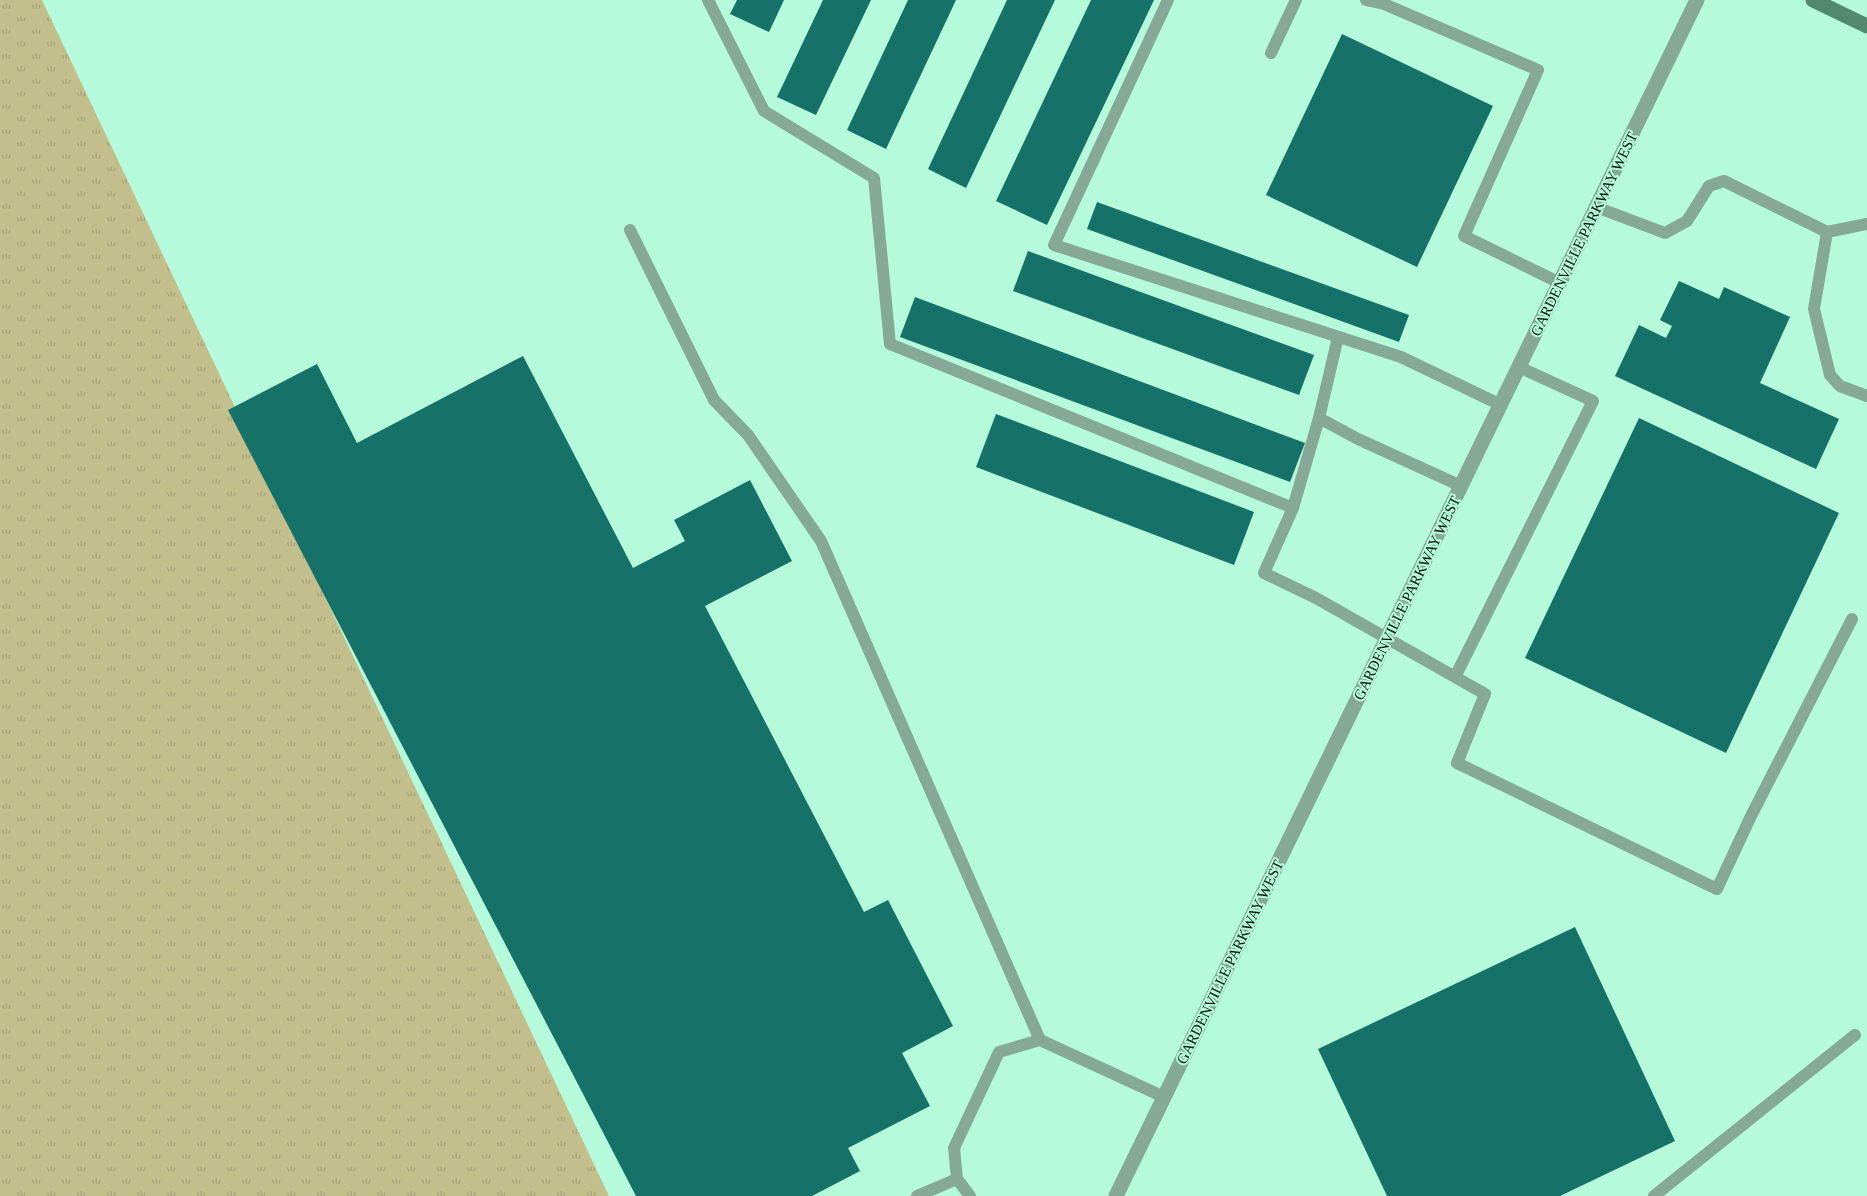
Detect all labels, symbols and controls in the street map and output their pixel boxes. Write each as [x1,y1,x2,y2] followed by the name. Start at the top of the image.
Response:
[1528,129,1640,339] street label: GARDENVILLE PARKWAY WEST
[1351,493,1463,703] street label: GARDENVILLE PARKWAY WEST
[1174,857,1286,1067] street label: GARDENVILLE PARKWAY WEST

